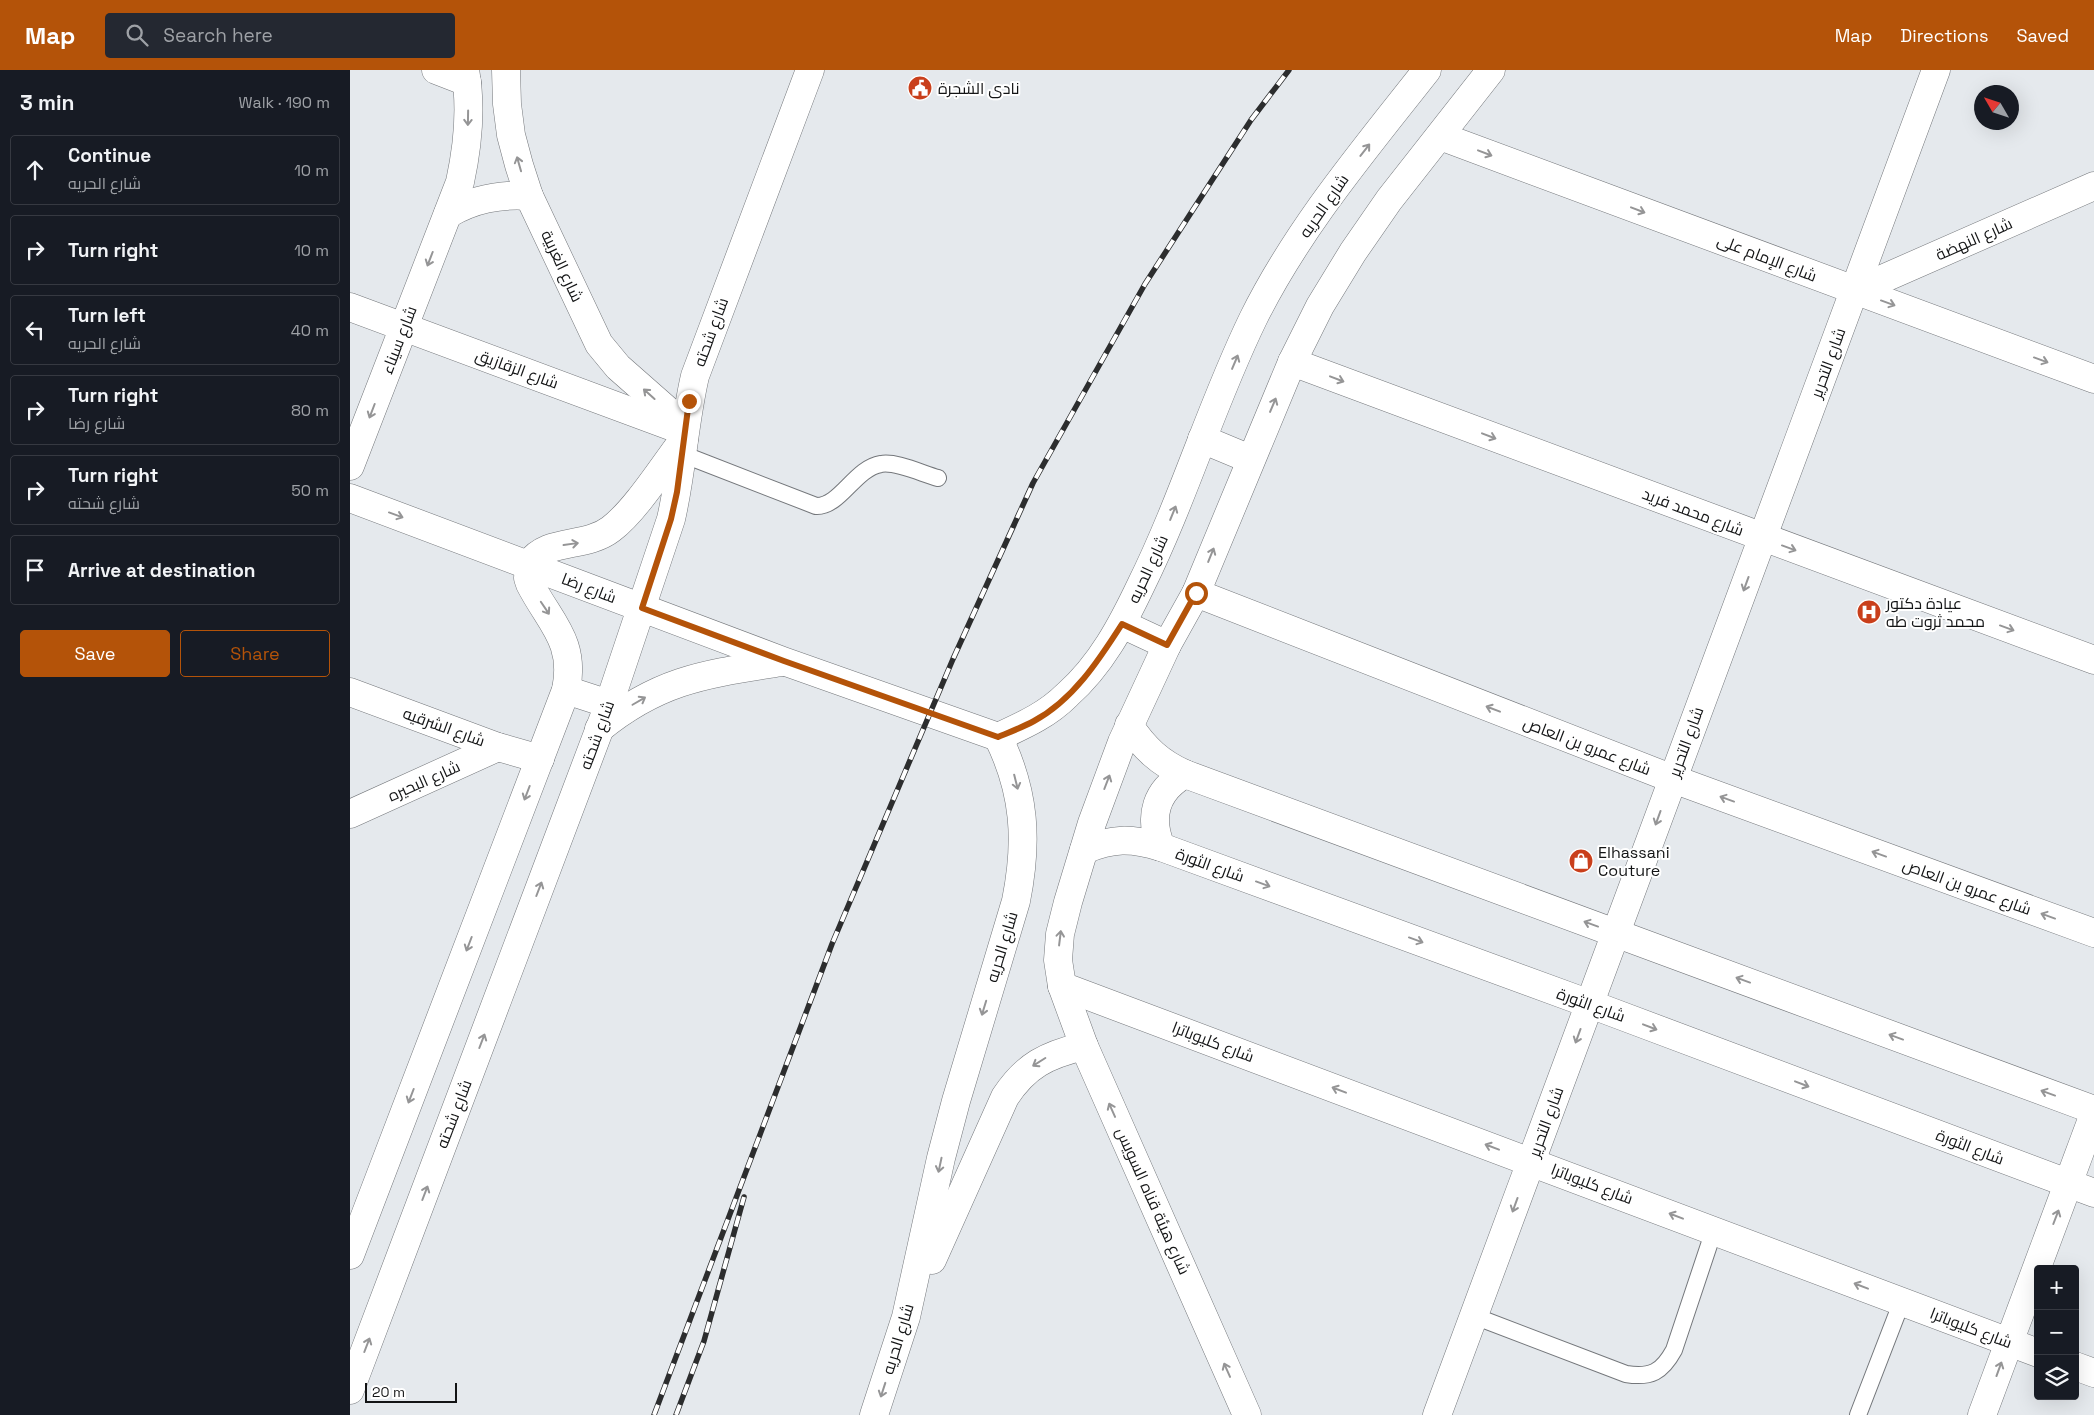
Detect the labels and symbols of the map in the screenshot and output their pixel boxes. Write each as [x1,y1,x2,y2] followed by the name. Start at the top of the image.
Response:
[907,75,933,101] public building icon: نادى الشجرة
[938,78,1019,99] place label: نادى الشجرة
[1974,85,2019,130] north arrow
[464,110,473,126] one-way arrow
[1360,143,1370,157] one-way arrow
[1477,149,1493,158] one-way arrow
[513,157,523,173] one-way arrow
[1294,170,1354,243] street label: شارع الحريه
[1629,206,1645,215] one-way arrow
[1932,213,2016,266] street label: شارع النهضة
[535,227,588,306] street label: شارع الغربية
[1714,229,1820,288] street label: شارع الإمام على
[425,251,435,266] one-way arrow
[689,295,734,370] street label: شارع شحته
[1880,299,1895,308] one-way arrow
[376,303,422,377] street label: شارع سيناء
[1805,325,1851,402] street label: شارع التحرير
[472,344,562,395] street label: شارع الزقازيق
[1230,355,1240,370] one-way arrow
[2033,356,2048,365] one-way arrow
[1329,375,1344,384] one-way arrow
[642,388,655,400] one-way arrow
[678,390,701,413] route end
[1269,398,1279,413] one-way arrow
[366,403,375,418] one-way arrow
[1481,432,1497,441] one-way arrow
[1639,483,1747,542] street label: شارع محمد فريد
[1169,506,1179,521] one-way arrow
[387,511,403,520] one-way arrow
[1123,531,1174,607] street label: شارع الحريه
[562,539,578,549] one-way arrow
[1781,544,1796,553] one-way arrow
[1207,548,1216,563] one-way arrow
[558,568,619,609] street label: شارع رضا
[1740,576,1750,591] one-way arrow
[1185,582,1208,605] route start
[1885,593,1985,632] place label: عيادة دكتور محمد ثروت طه
[1856,599,1882,625] hospital icon: عيادة دكتور محمد ثروت طه
[540,601,550,615] one-way arrow
[1999,624,2015,633] one-way arrow
[631,695,645,705] one-way arrow
[575,698,620,773] street label: شارع شحته
[400,702,488,752] street label: شارع الشرقيه
[1486,704,1501,713] one-way arrow
[1663,704,1709,781] street label: شارع التحرير
[1520,712,1654,781] street label: شارع عمرو بن العاص
[385,756,464,807] street label: شارع البحيره
[1012,774,1021,790] one-way arrow
[1103,775,1112,790] one-way arrow
[522,784,531,800] one-way arrow
[1719,794,1735,803] one-way arrow
[1653,810,1662,825] one-way arrow
[1598,842,1670,881] place label: Elhassani Couture
[1173,843,1247,888] street label: شارع الثورة
[1568,848,1594,874] shop icon: Elhassani Couture
[1872,849,1887,858] one-way arrow
[1900,854,2034,921] street label: شارع عمرو بن العاص
[1255,880,1270,889] one-way arrow
[535,881,544,897] one-way arrow
[981,909,1024,985] street label: شارع الحريه
[2041,911,2056,920] one-way arrow
[1584,919,1599,928] one-way arrow
[1055,930,1065,946] one-way arrow
[464,936,473,952] one-way arrow
[1407,936,1423,945] one-way arrow
[1736,975,1752,984] one-way arrow
[1554,983,1628,1028] street label: شارع الثورة
[978,1000,988,1016] one-way arrow
[1169,1017,1257,1068] street label: شارع كليوباترا
[1642,1023,1657,1032] one-way arrow
[1573,1028,1582,1043] one-way arrow
[1889,1031,1904,1041] one-way arrow
[478,1033,487,1049] one-way arrow
[1032,1058,1046,1068] one-way arrow
[431,1077,478,1152] street label: شارع شحته
[1794,1080,1809,1089] one-way arrow
[1523,1084,1569,1161] street label: شارع التحرير
[1332,1085,1348,1094] one-way arrow
[406,1088,415,1103] one-way arrow
[2041,1088,2056,1097] one-way arrow
[1107,1103,1117,1118] one-way arrow
[1110,1124,1195,1278] street label: شارع هيئة قناه السويس
[1933,1124,2007,1171] street label: شارع الثورة
[1484,1142,1500,1151] one-way arrow
[935,1156,944,1172] one-way arrow
[1548,1159,1636,1210] street label: شارع كليوباترا
[420,1186,430,1201] one-way arrow
[1510,1197,1519,1212] one-way arrow
[2052,1210,2061,1225] one-way arrow
[1669,1211,1685,1220] one-way arrow
[1854,1281,1869,1290] one-way arrow
[877,1301,920,1377] street label: شارع الحريه
[1927,1303,2015,1354] street label: شارع كليوباترا
[363,1338,372,1353] one-way arrow
[1995,1362,2004,1377] one-way arrow
[1221,1363,1231,1378] one-way arrow
[365,1380,458,1403] scale bar
[877,1382,887,1398] one-way arrow

